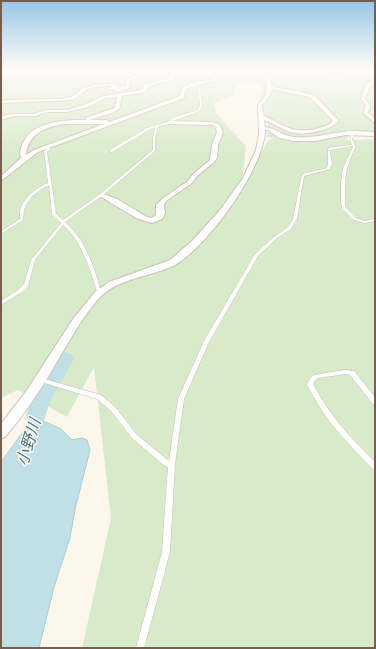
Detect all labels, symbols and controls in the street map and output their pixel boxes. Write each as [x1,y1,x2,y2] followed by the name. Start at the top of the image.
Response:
[11,414,47,468] water label: 小野川

